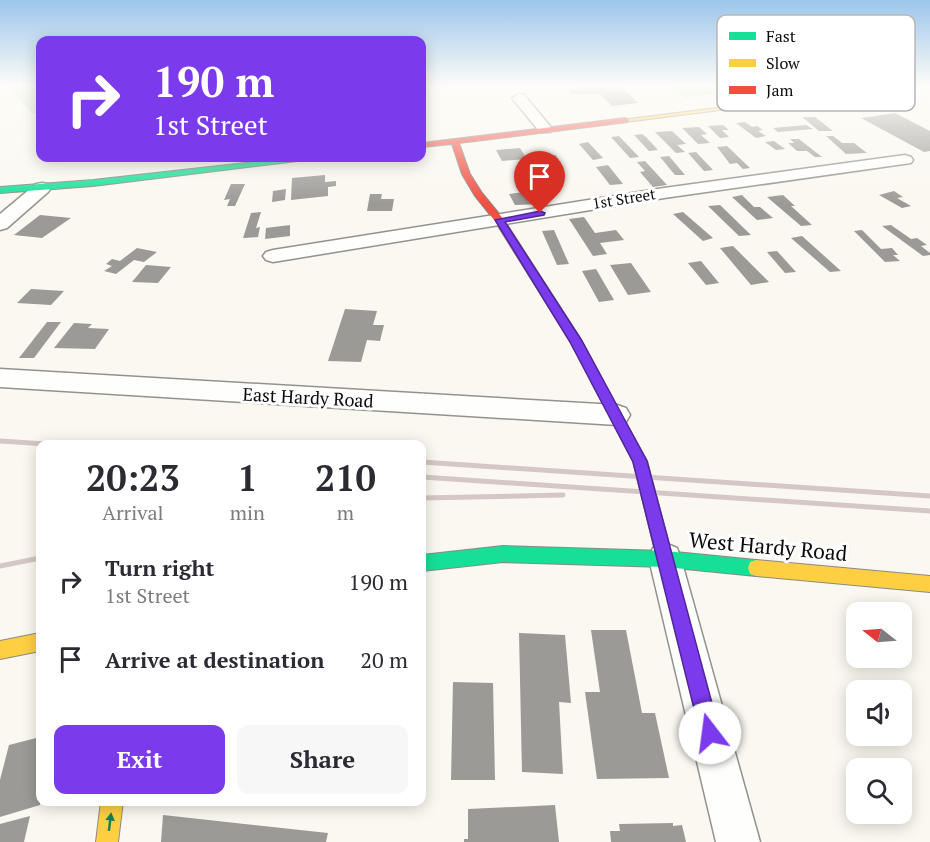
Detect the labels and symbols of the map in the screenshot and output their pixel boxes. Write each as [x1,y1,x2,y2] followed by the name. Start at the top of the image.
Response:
[717,15,915,111] legend
[766,25,796,47] text: Fast
[766,52,800,74] text: Slow
[766,79,794,101] text: Jam
[514,151,565,213] pin
[591,183,657,213] street label: 1st Street
[242,382,374,412] street label: East Hardy Road
[688,525,849,567] street label: West Hardy Road
[846,602,912,668] north arrow
[678,701,742,765] position arrow
[105,812,114,831] one-way arrow

